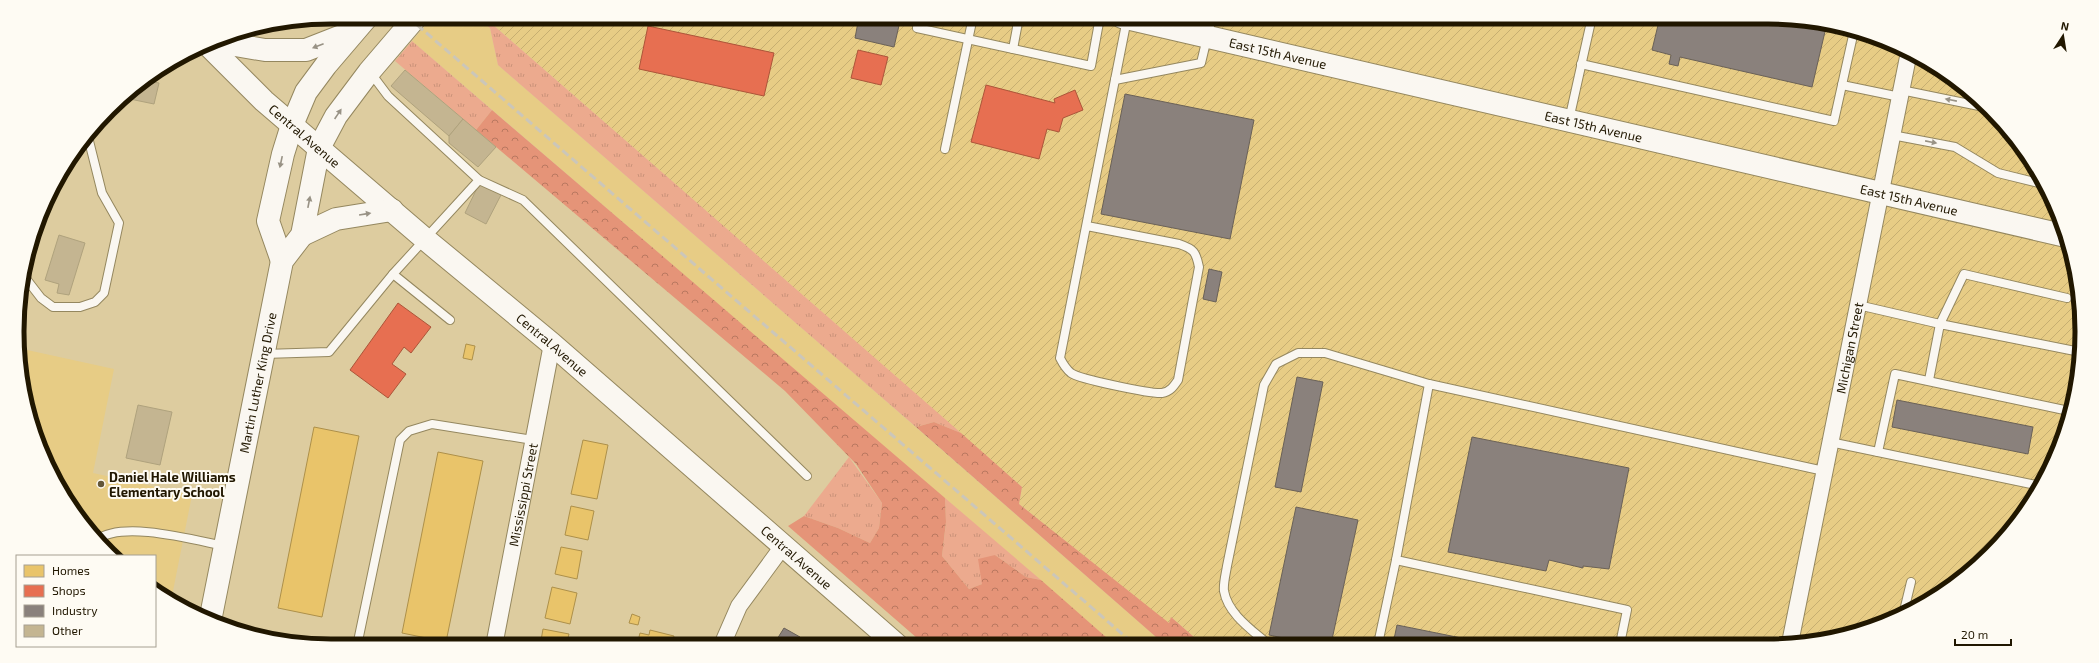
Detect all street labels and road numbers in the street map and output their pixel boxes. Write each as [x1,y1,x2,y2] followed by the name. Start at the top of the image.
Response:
[1227,34,1328,72] street label: East 15th Avenue
[266,101,344,171] street label: Central Avenue
[1543,107,1644,145] street label: East 15th Avenue
[1859,181,1960,219] street label: East 15th Avenue
[1832,301,1866,395] street label: Michigan Street
[513,310,591,380] street label: Central Avenue
[236,311,280,455] street label: Martin Luther King Drive
[505,442,541,548] street label: Mississippi Street
[758,522,835,593] street label: Central Avenue

